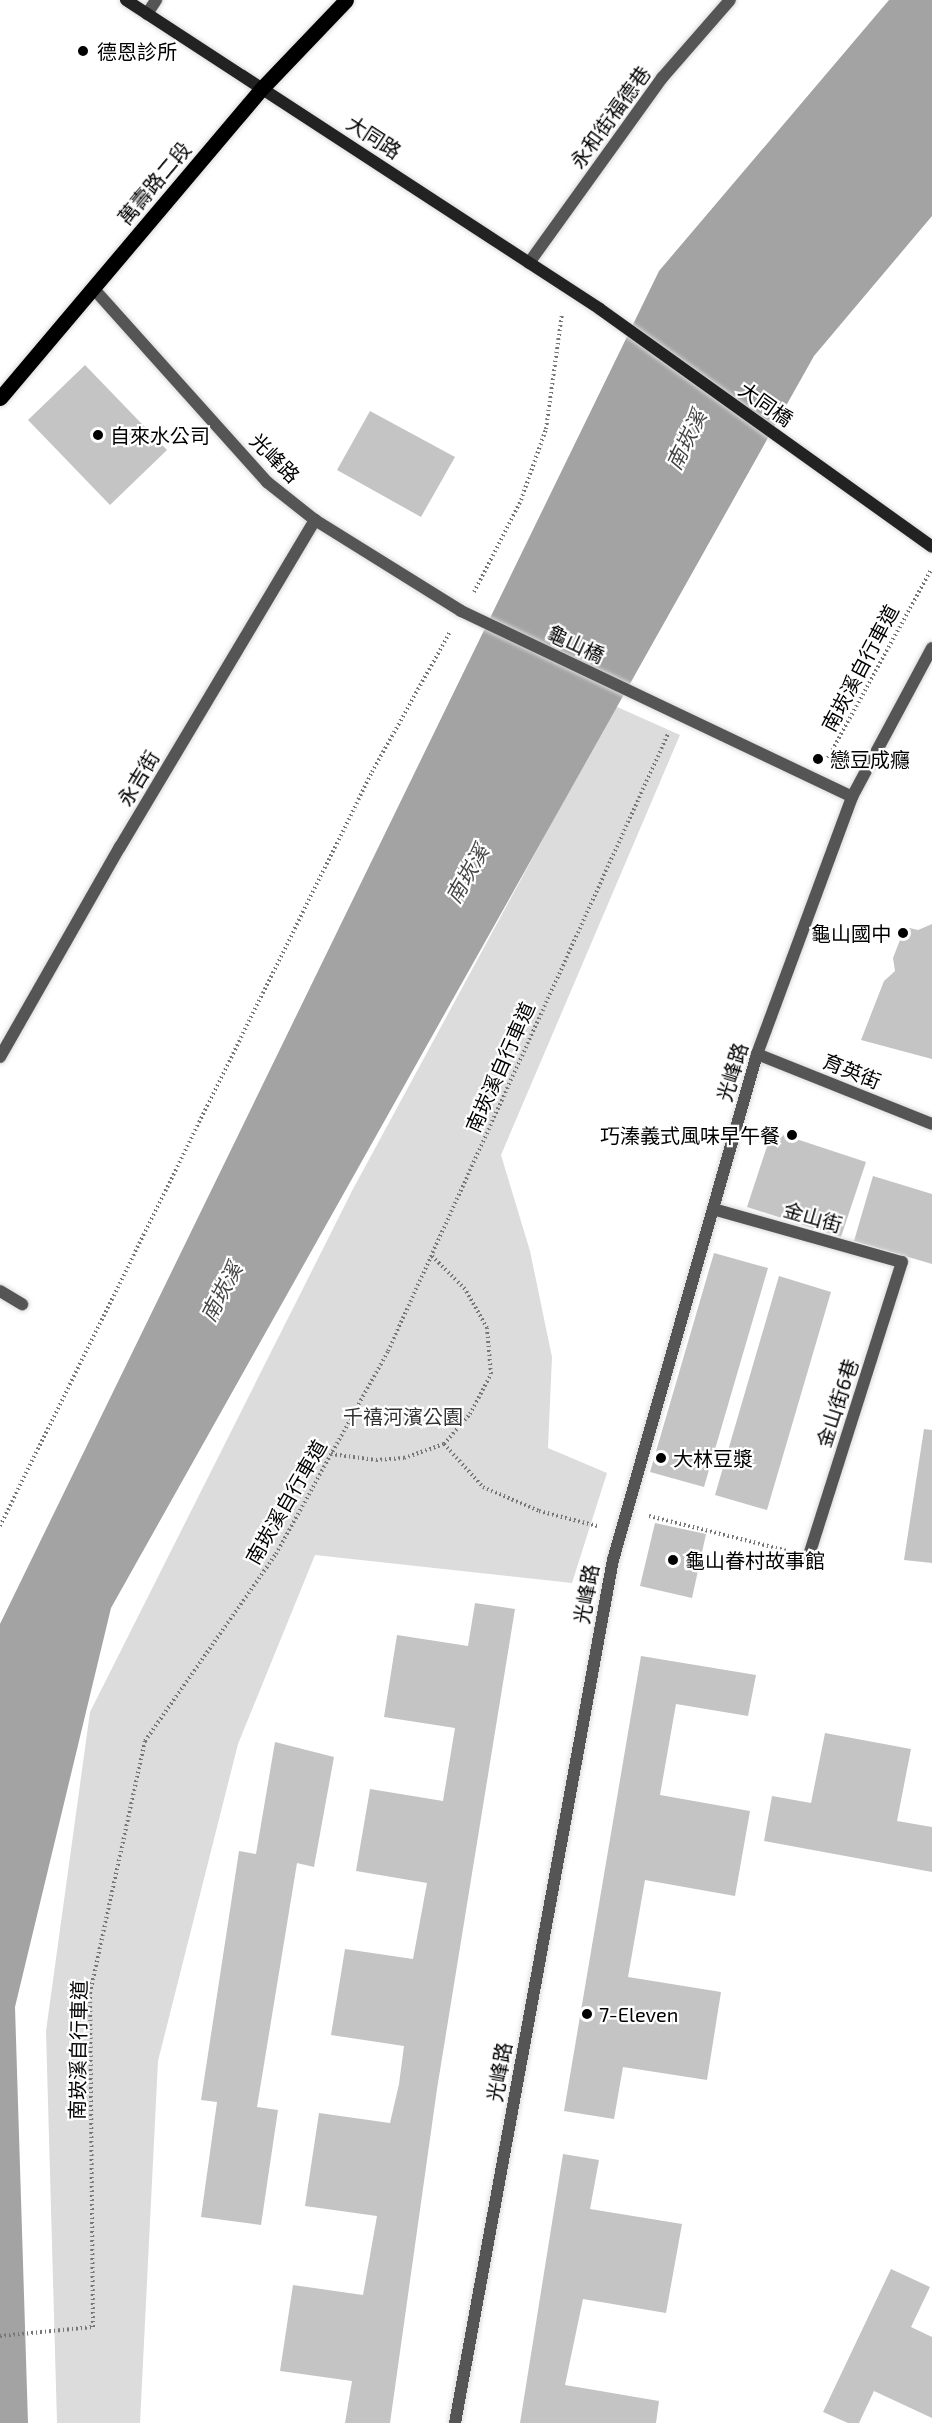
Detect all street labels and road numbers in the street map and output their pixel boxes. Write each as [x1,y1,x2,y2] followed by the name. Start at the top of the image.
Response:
[565,61,655,173] street label: 永和街福德巷
[342,111,406,163] street label: 大同路
[113,137,195,229] street label: 萬壽路二段
[735,377,797,431] street label: 大同橋
[245,428,305,488] street label: 光峰路
[817,601,903,735] street label: 南崁溪自行車道
[544,620,608,668] street label: 龜山橋
[112,746,164,810] street label: 永吉街
[461,998,539,1136] street label: 南崁溪自行車道
[712,1040,752,1104] street label: 光峰路
[820,1049,884,1093] street label: 育英街
[781,1197,845,1237] street label: 金山街
[811,1356,863,1450] street label: 金山街6巷
[241,1435,331,1569] street label: 南崁溪自行車道
[569,1562,603,1626] street label: 光峰路
[65,1980,91,2120] street label: 南崁溪自行車道
[482,2040,516,2104] street label: 光峰路

